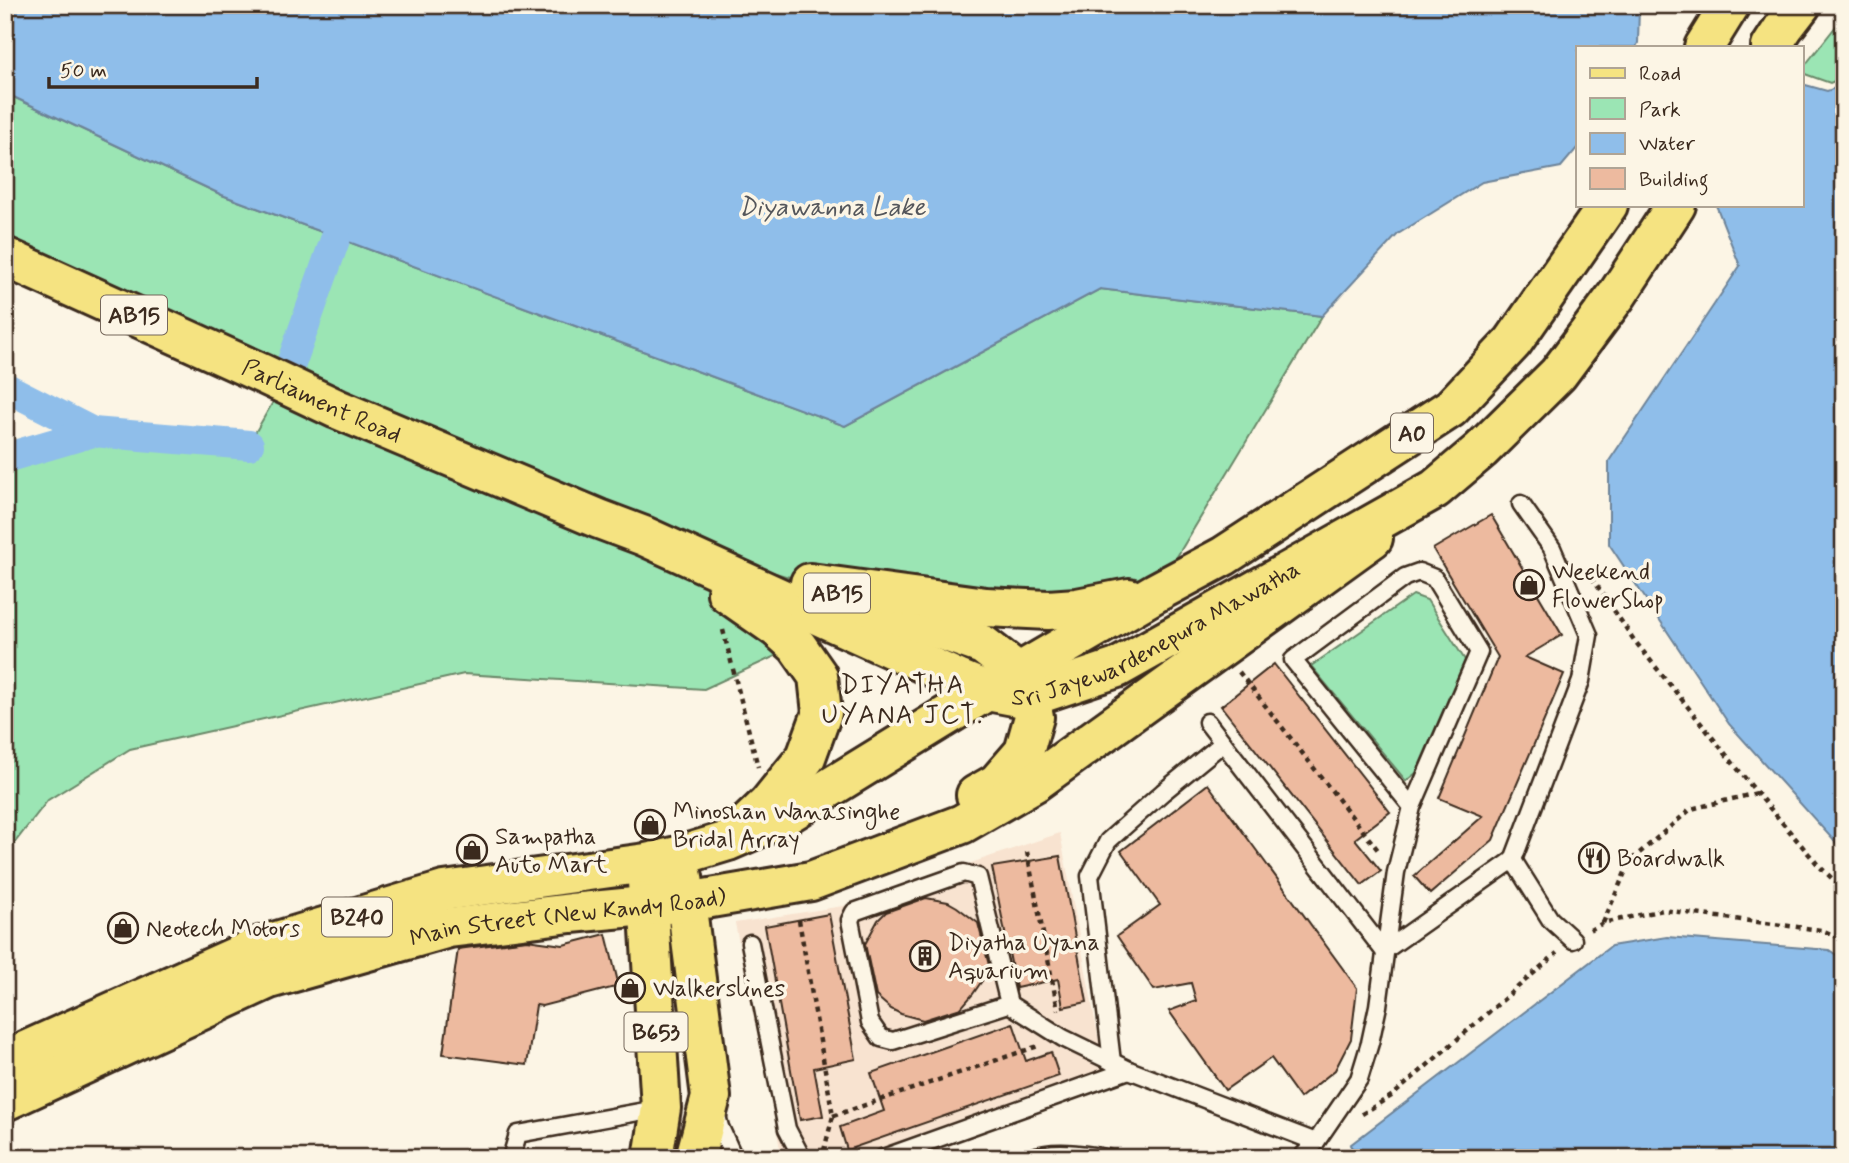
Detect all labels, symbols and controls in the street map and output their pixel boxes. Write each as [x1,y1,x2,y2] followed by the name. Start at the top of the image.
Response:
[49,46,257,90] scale bar
[1576,46,1804,206] legend
[60,57,107,85] text: 50 m
[1639,60,1681,88] text: Road
[1639,96,1681,124] text: Park
[1639,130,1695,158] text: Water
[1639,166,1709,196] text: Building
[738,191,926,225] water label: Diyawanna Lake
[101,296,167,334] road number: AB15
[237,353,406,451] street label: Parliament Road
[1391,414,1433,452] road number: A0
[1009,554,1306,715] street label: Sri Jayewardenepura Mawatha
[1552,557,1664,616] place label: Weekend FlowerShop
[1512,568,1546,602] shop icon: Weekend FlowerShop
[804,573,870,612] road number: AB15
[821,669,985,733] district label: DIYATHA UYANA JCT.
[673,797,900,856] place label: Minoshan Wanasinghe Bridal Array
[633,808,667,842] shop icon: Minoshan Wanasinghe Bridal Array
[495,822,608,881] place label: Sampatha Auto Mart
[455,833,489,867] shop icon: Sampatha Auto Mart
[1577,841,1611,875] restaurant icon: Boardwalk
[1617,844,1725,875] place label: Boardwalk
[406,882,729,955] street label: Main Street (New Kandy Road)
[322,898,392,936] road number: B240
[106,911,140,945] shop icon: Neotech Motors
[146,914,300,945] place label: Neotech Motors
[948,928,1100,987] place label: Diyatha Uyana Aquarium
[908,939,942,973] building icon: Diyatha Uyana Aquarium
[613,971,647,1005] shop icon: Walkerslines
[653,974,785,1005] place label: Walkerslines
[624,1012,688,1051] road number: B653

